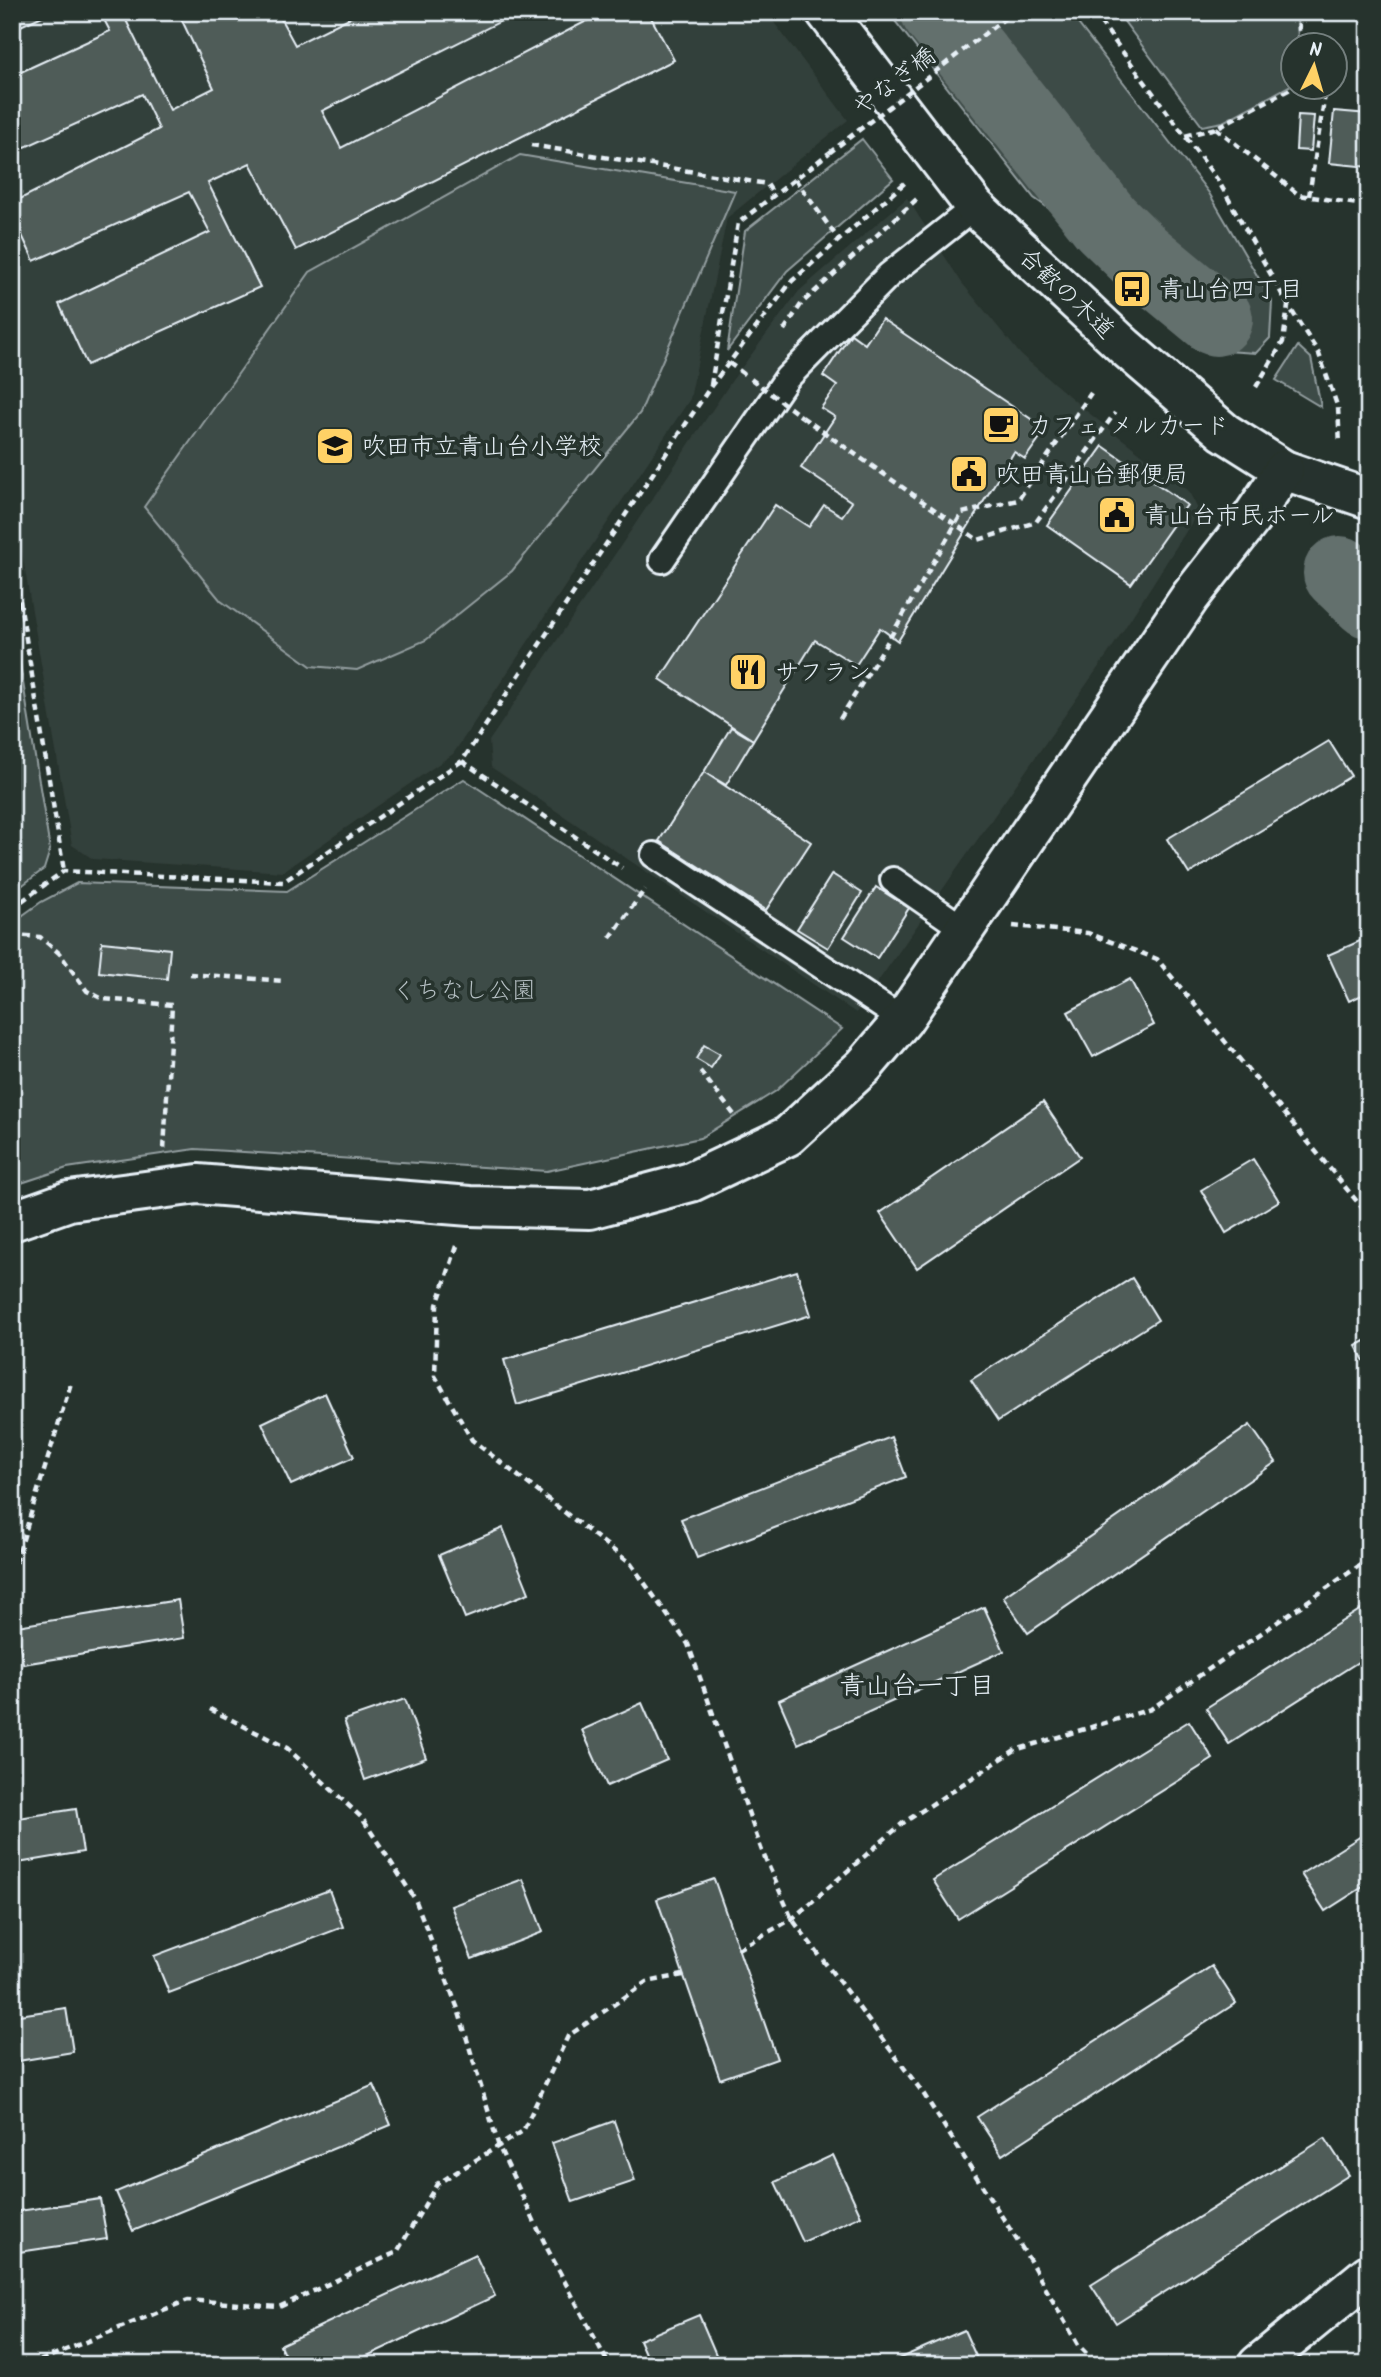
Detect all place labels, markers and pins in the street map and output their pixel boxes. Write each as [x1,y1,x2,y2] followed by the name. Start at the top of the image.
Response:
[1111,268,1153,310] bus stop icon: 青山台四丁目
[1159,271,1303,310] place label: 青山台四丁目
[980,404,1022,446] cafe icon: カフェ メルカード
[1028,407,1229,446] place label: カフェ メルカード
[314,425,356,467] school or university icon: 吹田市立青山台小学校
[362,428,602,467] place label: 吹田市立青山台小学校
[948,453,990,495] public building icon: 吹田青山台郵便局
[996,456,1188,495] place label: 吹田青山台郵便局
[1096,494,1138,536] public building icon: 青山台市民ホール
[1144,497,1335,536] place label: 青山台市民ホール
[727,651,769,693] restaurant icon: サフラン
[775,654,871,693] place label: サフラン

